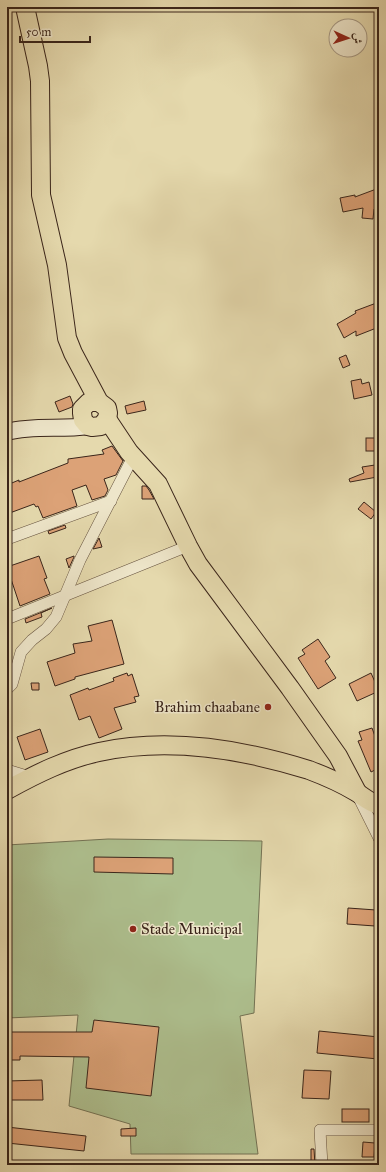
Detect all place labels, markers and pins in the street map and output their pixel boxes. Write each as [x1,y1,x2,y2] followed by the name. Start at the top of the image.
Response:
[155,698,260,716] place label: Brahim chaabane
[263,702,273,712] marker: Brahim chaabane
[141,920,243,938] place label: Stade Municipal
[128,924,138,934] marker: Stade Municipal

